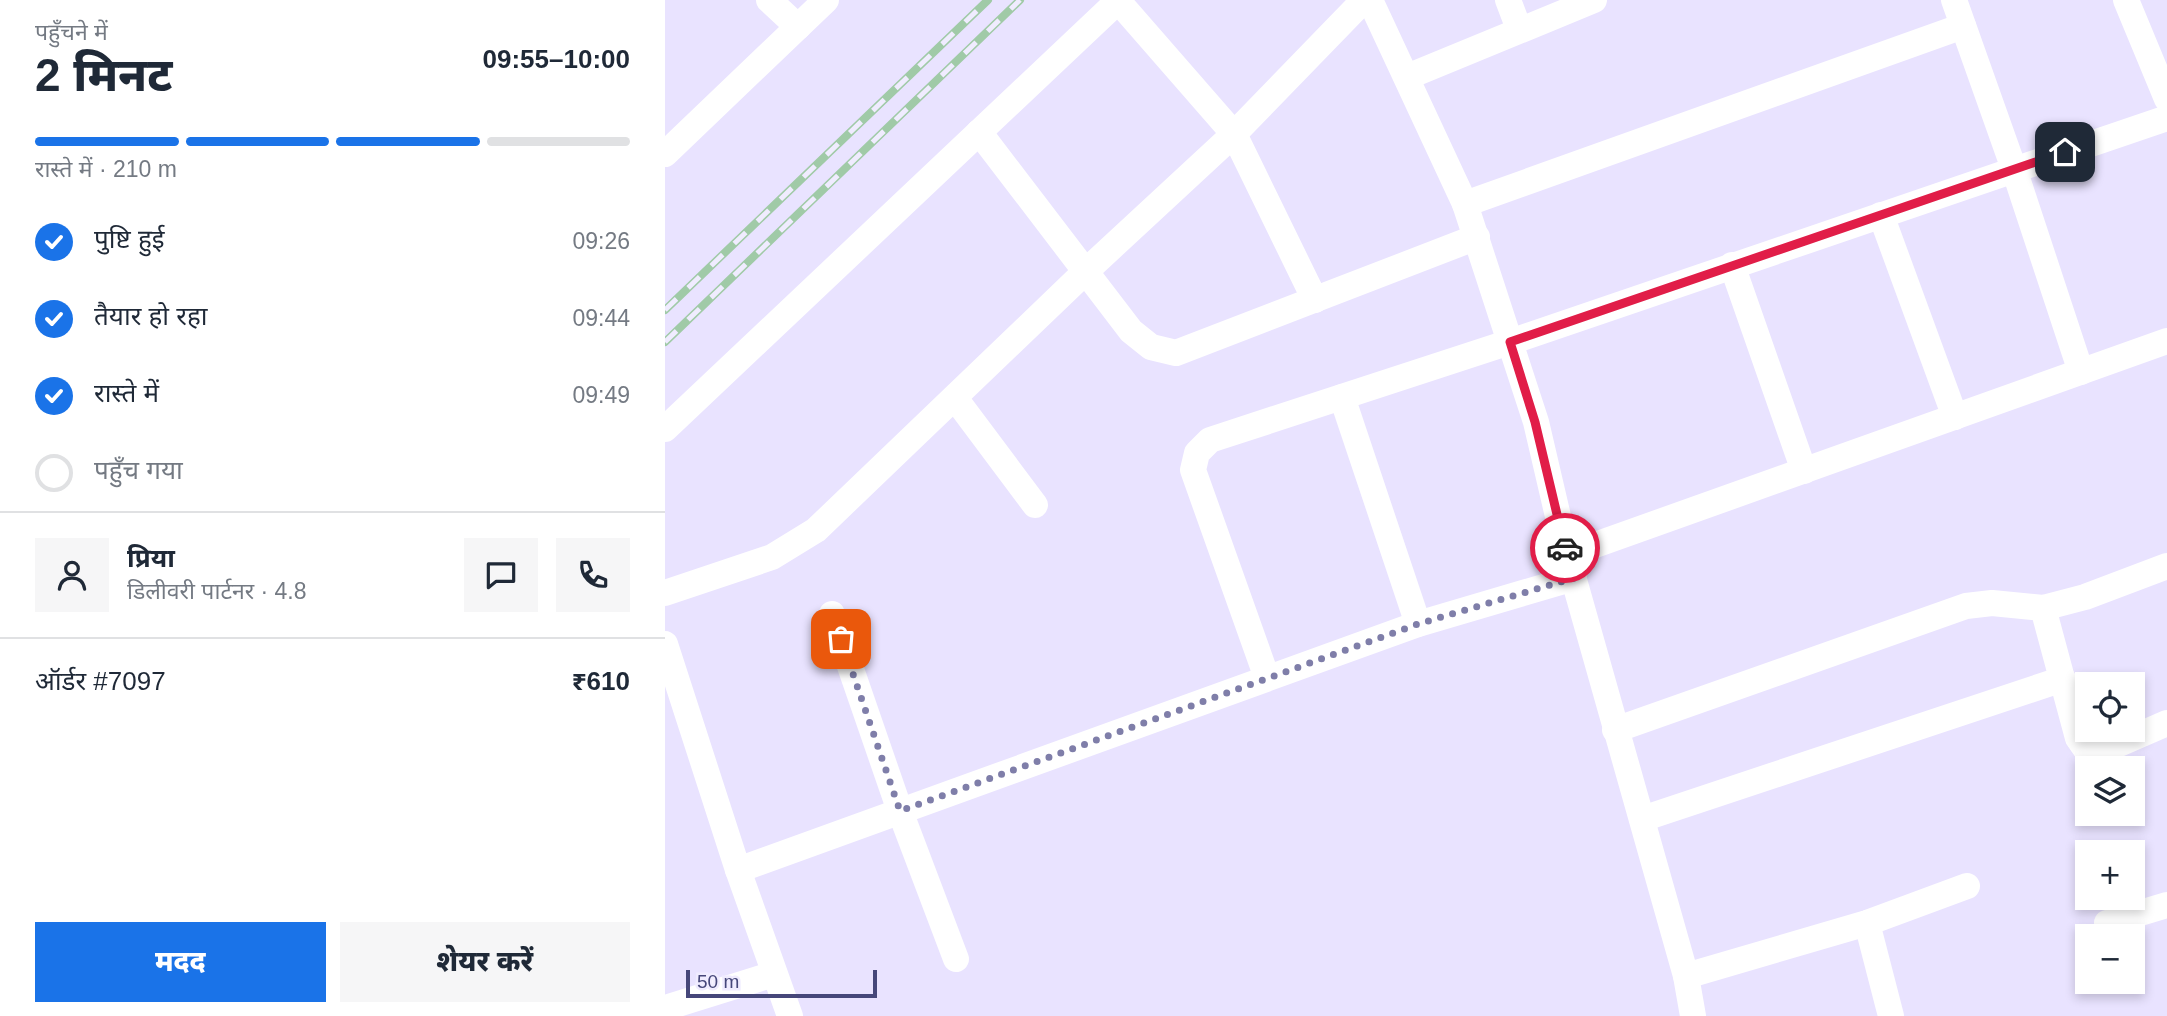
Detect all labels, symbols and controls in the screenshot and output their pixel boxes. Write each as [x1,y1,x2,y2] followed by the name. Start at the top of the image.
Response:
[35,19,108,45] text: पहुँचने में
[483,44,630,74] text: 09:55–10:00
[35,49,172,101] text: 2 मिनट
[2035,122,2095,182] pin
[2046,133,2084,171] icon: home
[35,156,177,182] text: रास्ते में · 210 m
[35,223,73,261] icon: check
[94,224,164,254] text: पुष्टि हुई
[572,228,630,254] text: 09:26
[35,300,73,338] icon: check
[94,301,207,331] text: तैयार हो रहा
[572,305,630,331] text: 09:44
[35,377,73,415] icon: check
[94,378,159,408] text: रास्ते में
[572,382,630,408] text: 09:49
[94,455,183,485] text: पहुँच गया
[1530,513,1600,583] courier
[1546,529,1584,567] icon: car
[35,538,109,612] button: person
[464,538,538,612] button: chat
[556,538,630,612] button: phone
[127,543,175,573] text: प्रिया
[127,578,307,604] text: डिलीवरी पार्टनर · 4.8
[811,609,871,669] pin
[822,620,860,658] icon: bag
[35,666,166,696] text: ऑर्डर #7097
[572,666,630,696] text: ₹610
[2075,672,2145,994] map controls
[2075,672,2145,742] button: locate
[2075,756,2145,826] button: layers
[2075,840,2145,910] button: +
[35,922,326,1002] button: मदद
[340,922,630,1002] button: शेयर करें
[2075,924,2145,994] button: −
[686,967,877,999] scale bar
[697,971,739,992] text: 50 m

